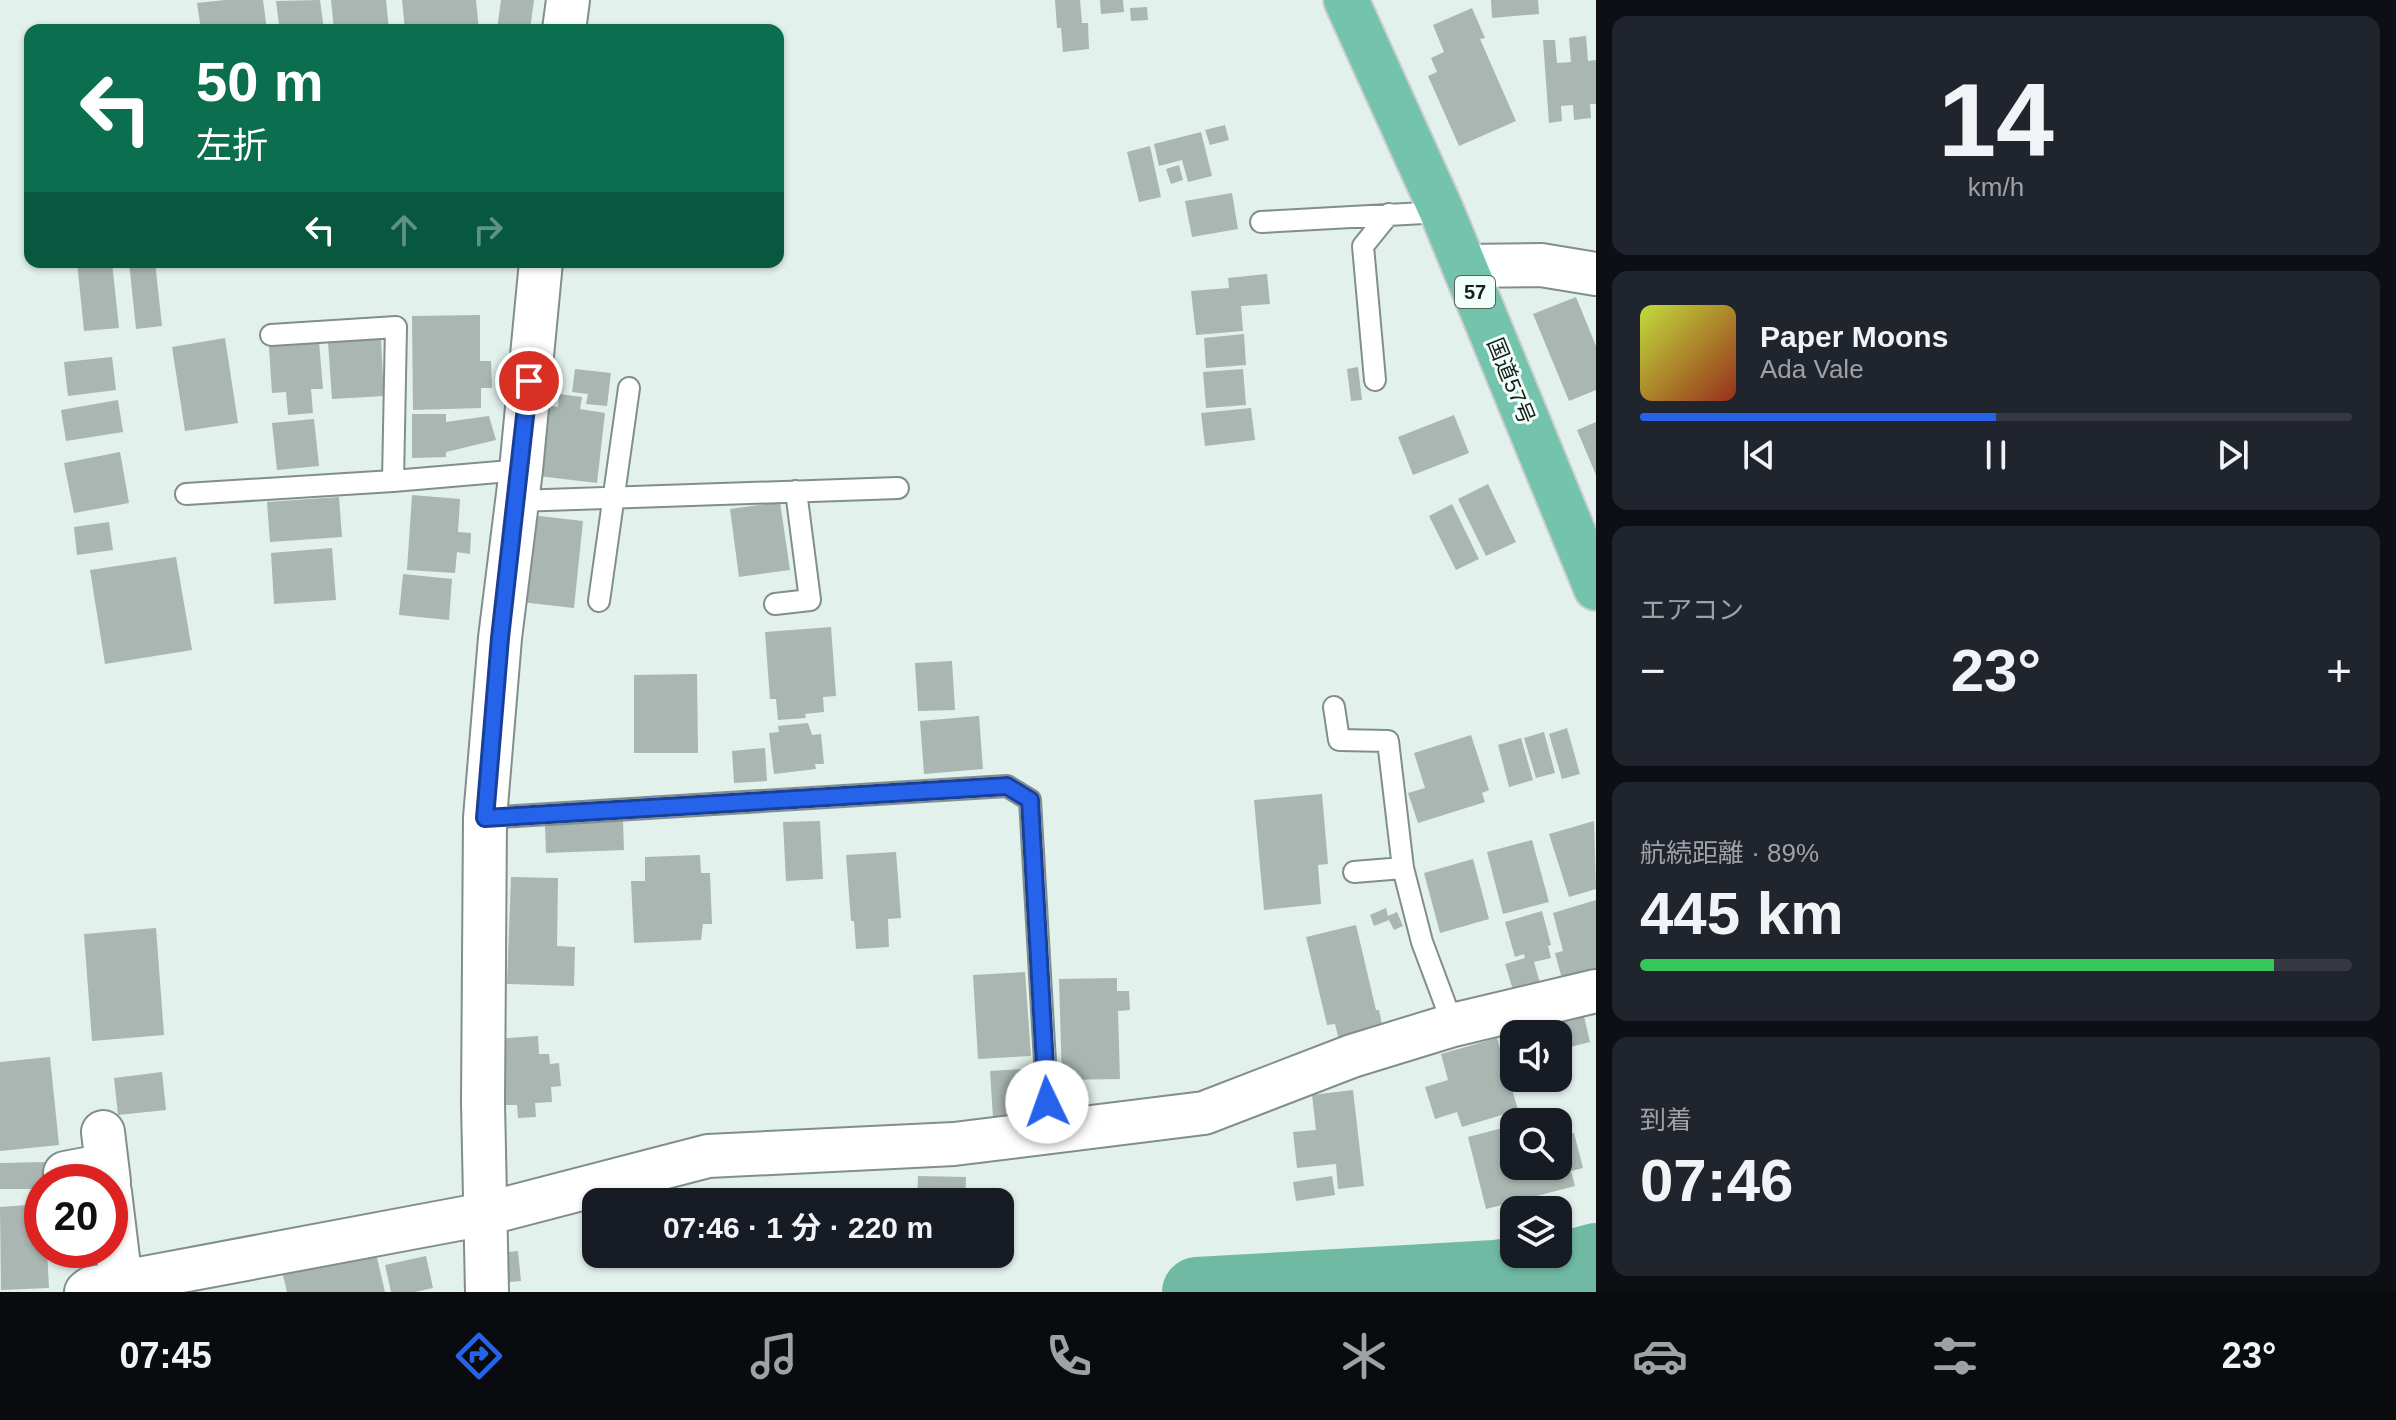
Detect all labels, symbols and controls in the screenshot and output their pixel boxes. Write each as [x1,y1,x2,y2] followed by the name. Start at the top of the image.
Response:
[196,50,324,113] text: 50 m
[64,56,168,160] icon: left
[1938,62,2054,178] text: 14
[196,125,268,166] text: 左折
[1968,172,2024,202] text: km/h
[298,208,342,252] icon: left
[382,208,426,252] icon: ahead
[466,208,510,252] icon: right
[1455,276,1495,308] road number: 57
[1760,320,1948,353] text: Paper Moons
[1482,334,1540,428] street label: 国道57号
[495,347,563,415] pin
[1760,354,1864,384] text: Ada Vale
[507,359,551,403] icon: arrive
[1737,433,1781,477] icon: previous
[1974,433,2018,477] icon: pause
[2211,433,2255,477] icon: next
[1640,595,1744,625] text: エアコン
[1951,637,2041,704] text: 23°
[1640,646,1666,695] text: −
[2326,646,2352,695] text: +
[1640,838,1819,868] text: 航続距離 · 89%
[1640,880,1844,947] text: 445 km
[1500,1020,1572,1268] map controls
[1500,1020,1572,1092] button: sound
[1005,1060,1089,1144] position arrow
[1640,1105,1692,1135] text: 到着
[1500,1108,1572,1180] button: search
[1640,1147,1793,1214] text: 07:46
[24,1164,128,1268] speed limit sign: 20
[1500,1196,1572,1268] button: layers
[663,1211,933,1244] text: 07:46 · 1 分 · 220 m
[451,1328,507,1384] icon: directions
[746,1328,802,1384] icon: music
[1041,1328,1097,1384] icon: phone
[1336,1328,1392,1384] icon: climate
[1632,1328,1688,1384] icon: car
[1927,1328,1983,1384] icon: filters
[120,1335,212,1376] text: 07:45
[2222,1335,2276,1376] text: 23°

